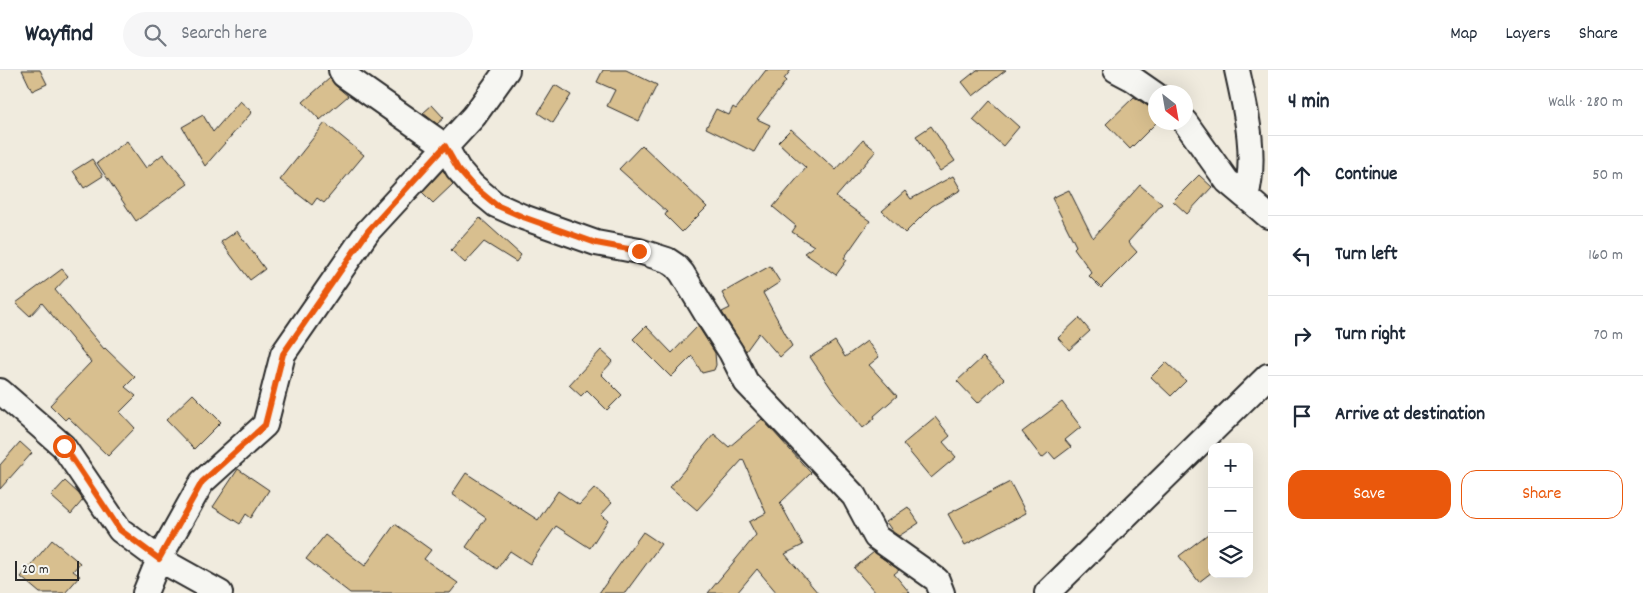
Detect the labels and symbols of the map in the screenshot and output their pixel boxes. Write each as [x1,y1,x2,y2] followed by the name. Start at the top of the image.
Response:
[1148,85,1193,130] north arrow
[628,240,651,263] route end
[53,435,76,458] route start
[15,558,79,581] scale bar

